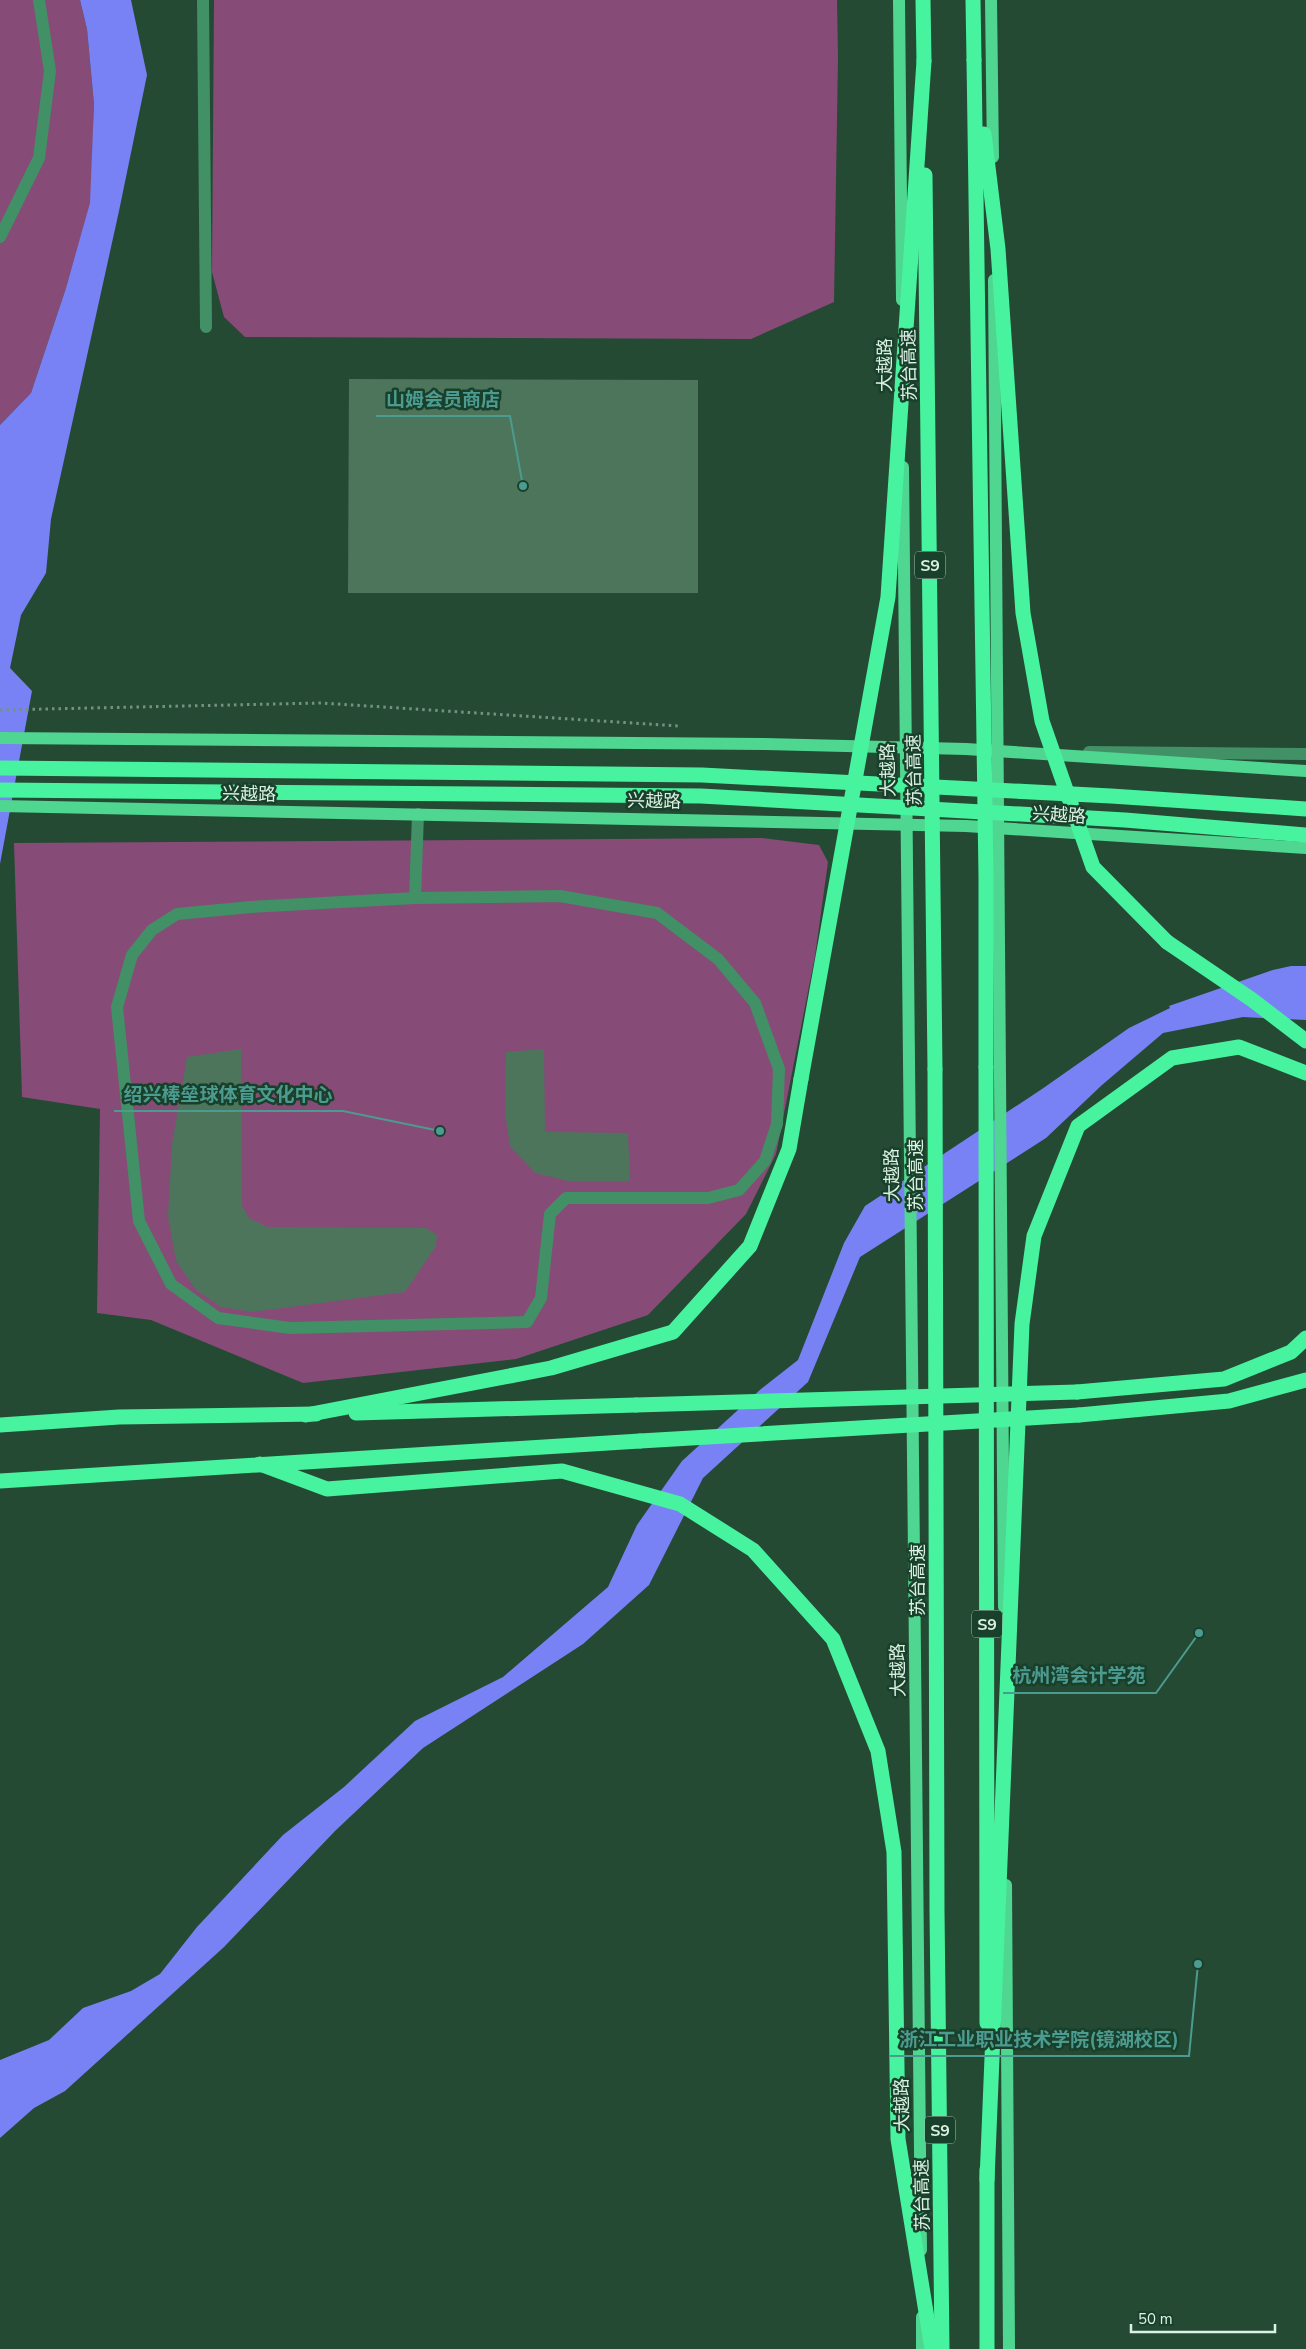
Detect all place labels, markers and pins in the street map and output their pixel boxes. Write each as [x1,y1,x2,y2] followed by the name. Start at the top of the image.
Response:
[376,382,510,416] callout: 山姆会员商店
[114,1077,343,1111] callout: 绍兴棒垒球体育文化中心
[1003,1659,1156,1693] callout: 杭州湾会计学苑
[890,2022,1189,2056] callout: 浙江工业职业技术学院(镜湖校区)

